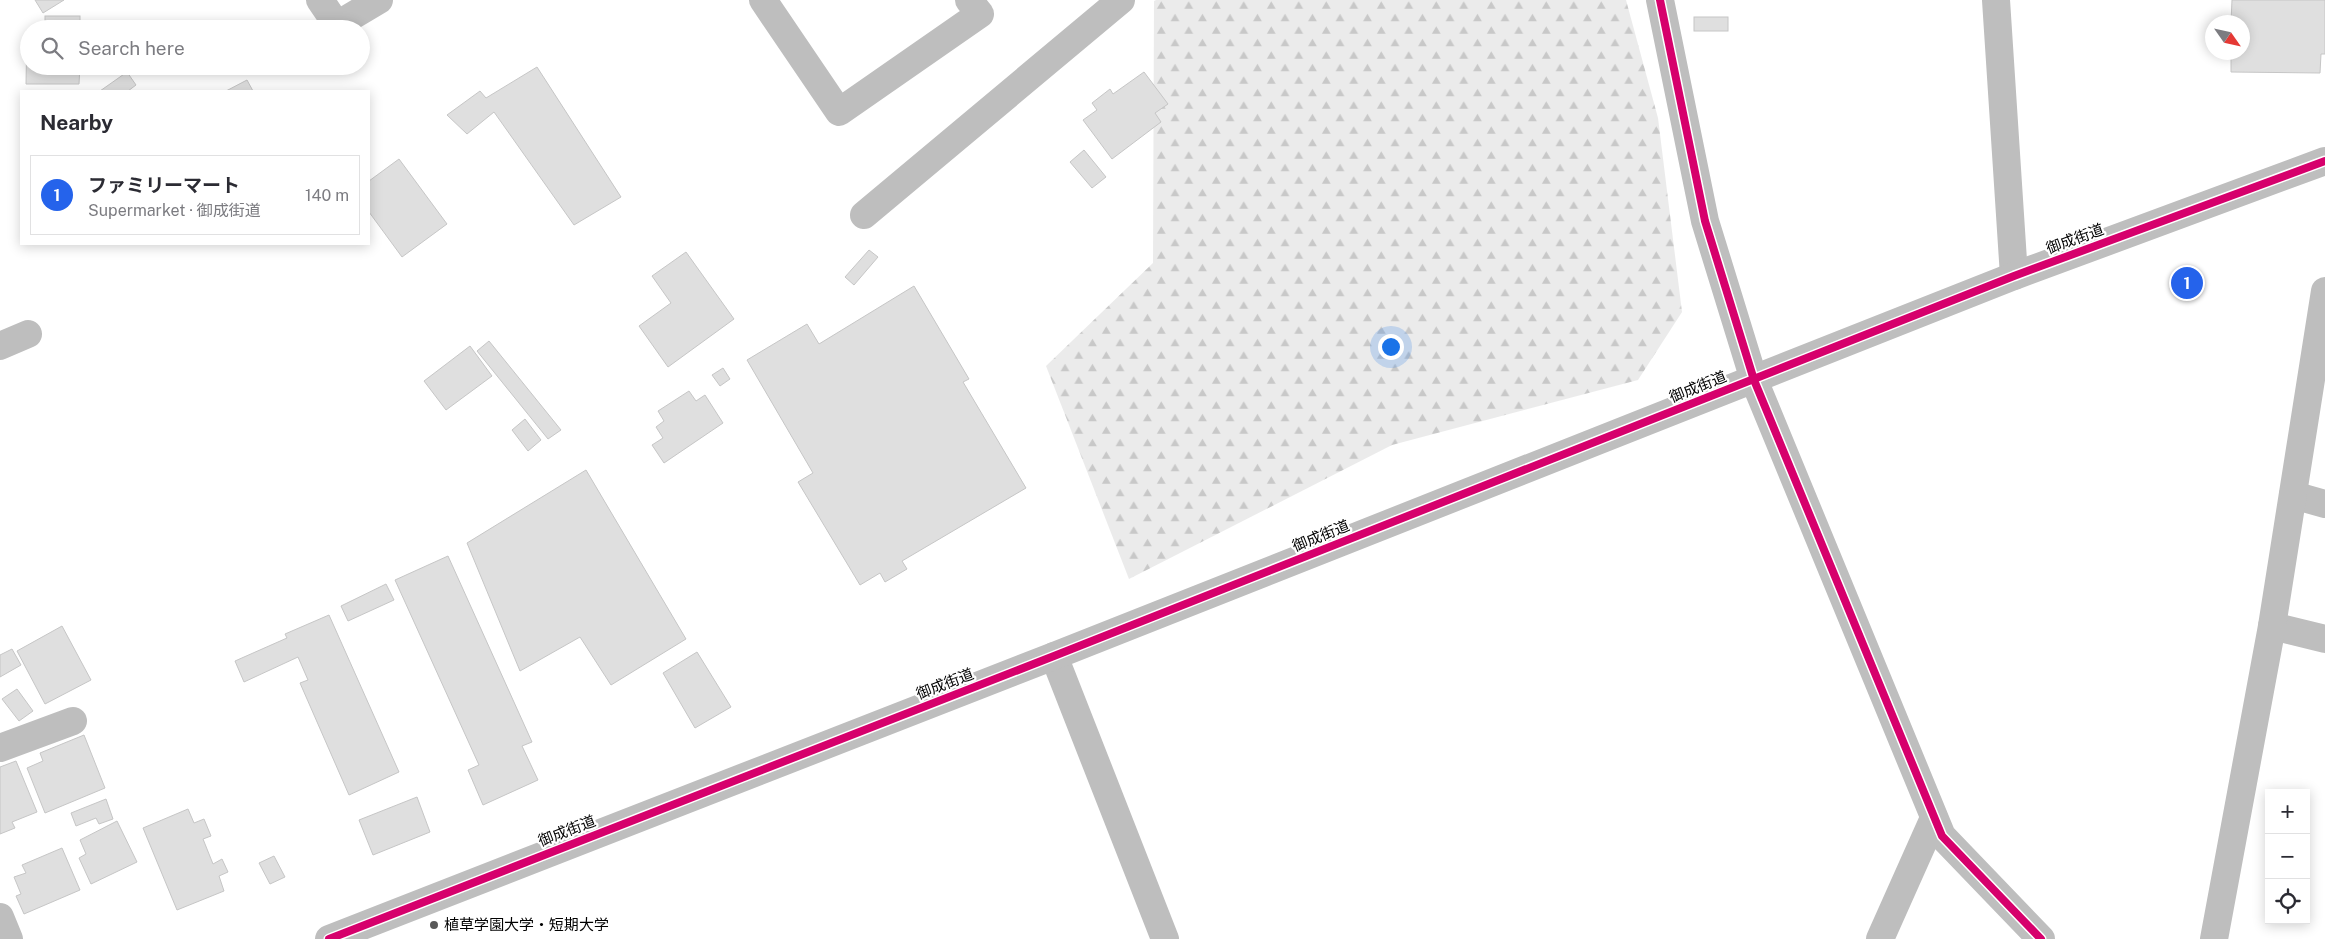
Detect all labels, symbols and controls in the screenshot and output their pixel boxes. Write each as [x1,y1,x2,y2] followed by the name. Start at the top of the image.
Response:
[2205,15,2250,60] north arrow
[20,20,370,75] search box
[38,34,66,62] icon: search
[78,37,185,59] text: Search here
[40,110,113,135] text: Nearby
[88,174,240,196] text: ファミリーマート
[54,186,60,205] text: 1
[305,186,349,205] text: 140 m
[88,201,261,220] text: Supermarket · 御成街道
[2044,220,2106,257] street label: 御成街道
[2171,264,2203,302] pin: 1
[1378,334,1404,360] your location
[1667,367,1729,406] street label: 御成街道
[1290,516,1352,555] street label: 御成街道
[914,665,976,702] street label: 御成街道
[2265,789,2310,924] map controls
[2265,789,2310,834] button: +
[536,812,598,849] street label: 御成街道
[2265,834,2310,879] button: −
[2265,879,2310,924] button: locate
[444,916,609,933] place label: 植草学園大学・短期大学
[428,919,440,931] marker: 植草学園大学・短期大学

